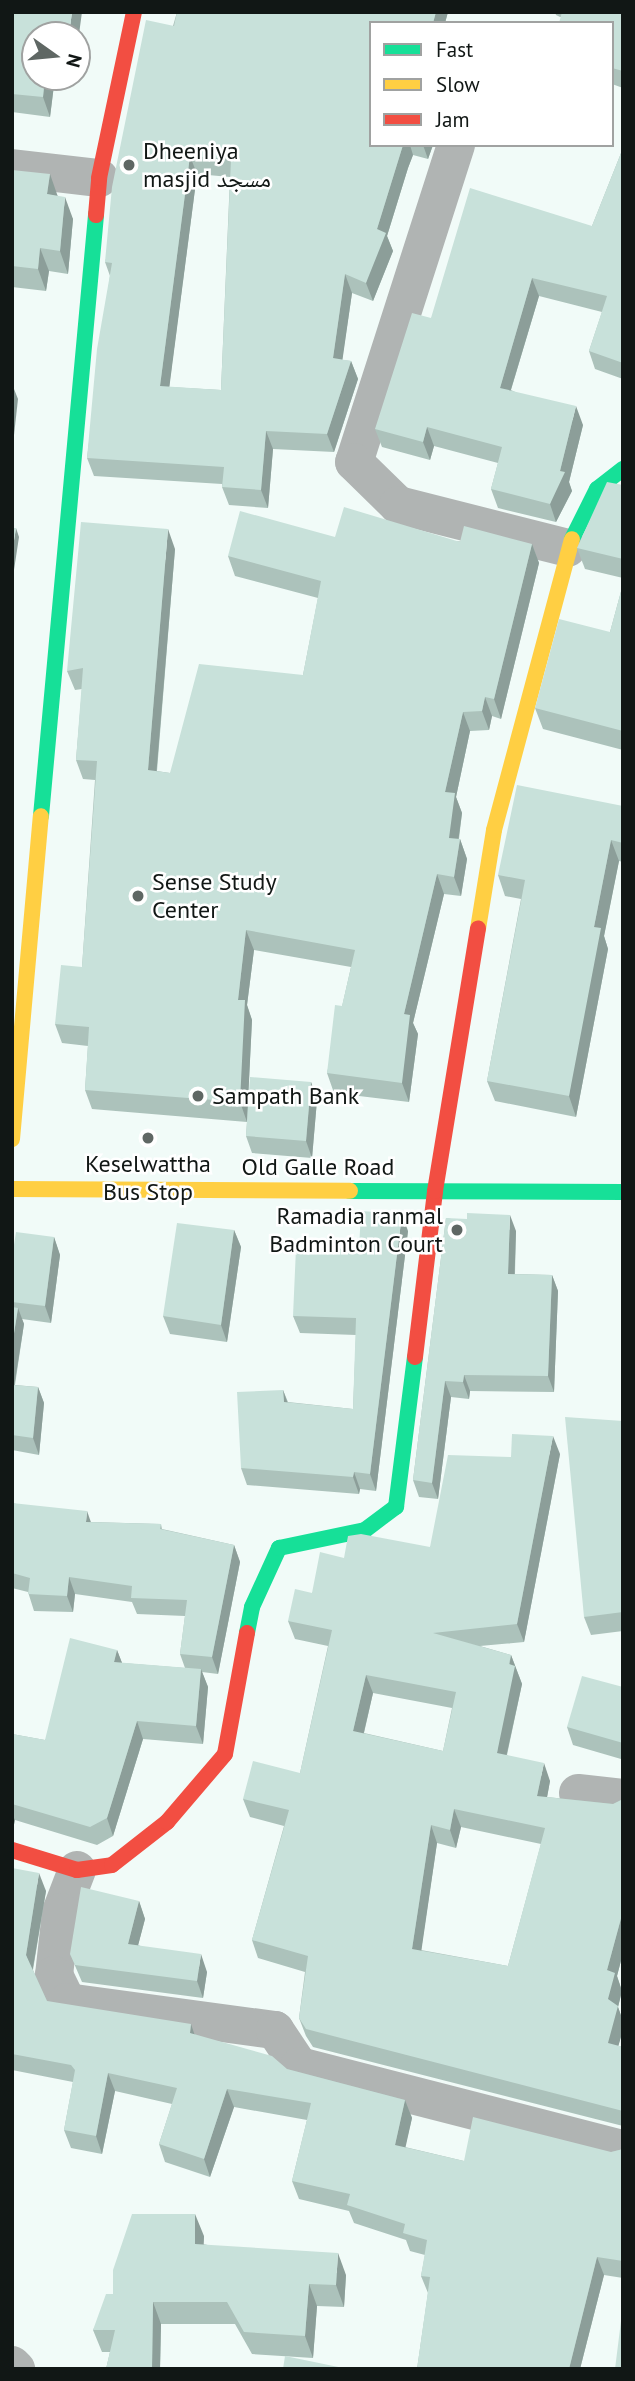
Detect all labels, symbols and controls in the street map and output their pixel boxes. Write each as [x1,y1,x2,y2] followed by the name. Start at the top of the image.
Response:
[21,21,91,91] north arrow
[369,21,614,147] legend
[436,36,473,63] text: Fast
[61,52,88,70] text: N
[436,71,480,98] text: Slow
[436,106,470,133] text: Jam
[143,137,271,193] place label: Dheeniya masjid مسجد
[121,157,137,173] marker: Dheeniya masjid مسجد
[152,868,277,924] place label: Sense Study Center
[130,888,146,904] marker: Sense Study Center
[212,1082,359,1110] place label: Sampath Bank
[190,1088,206,1104] marker: Sampath Bank
[140,1130,156,1146] marker: Keselwattha Bus Stop
[85,1150,211,1206] place label: Keselwattha Bus Stop
[242,1153,394,1181] street label: Old Galle Road
[269,1202,443,1258] place label: Ramadia ranmal Badminton Court
[449,1222,465,1238] marker: Ramadia ranmal Badminton Court

